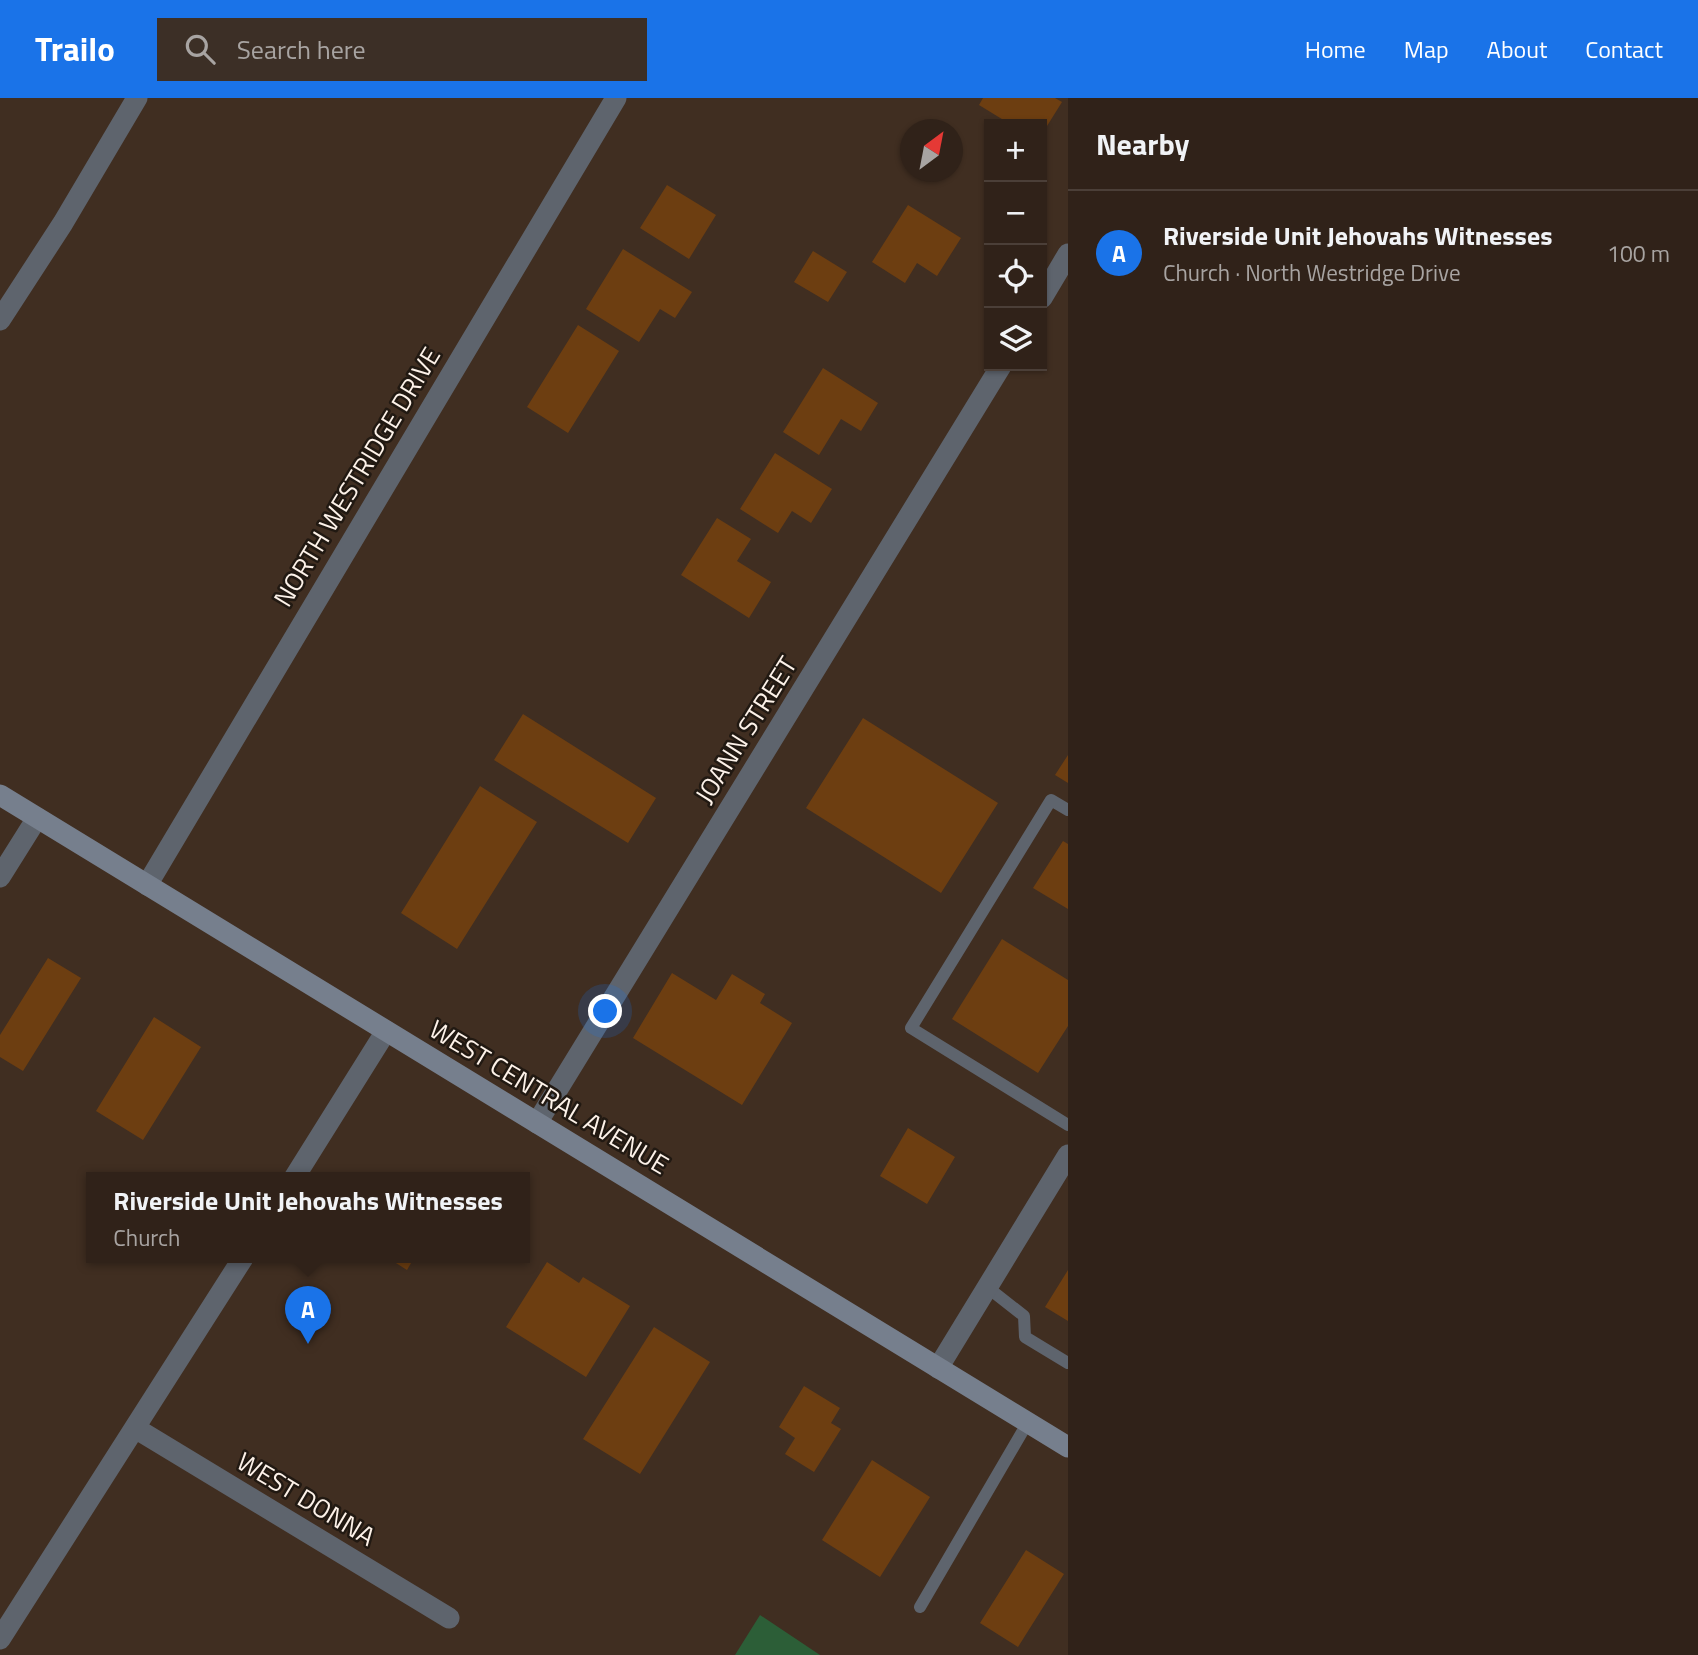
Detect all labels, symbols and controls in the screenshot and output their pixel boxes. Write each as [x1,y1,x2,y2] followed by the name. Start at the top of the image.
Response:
[157,18,647,81] search box
[35,24,115,74] text: Trailo
[181,30,219,68] icon: search
[237,30,366,69] text: Search here
[1305,31,1366,67] text: Home
[1404,31,1449,67] text: Map
[1487,31,1547,67] text: About
[1585,31,1663,67] text: Contact
[900,119,963,182] north arrow
[984,119,1047,371] map controls
[984,119,1047,182] button: +
[1096,121,1189,167] text: Nearby
[984,182,1047,245] button: −
[1163,216,1552,255] text: Riverside Unit Jehovahs Witnesses
[1112,236,1126,271] text: A
[1607,236,1670,271] text: 100 m
[984,245,1047,308] button: locate
[1163,255,1461,290] text: Church · North Westridge Drive
[984,308,1047,371] button: layers
[263,340,450,614] street label: NORTH WESTRIDGE DRIVE
[685,648,807,811] street label: JOANN STREET
[588,994,622,1028] your location
[422,1010,676,1184] street label: WEST CENTRAL AVENUE
[86,1172,530,1263] popup
[113,1181,503,1220] text: Riverside Unit Jehovahs Witnesses
[113,1220,180,1255] text: Church
[285,1286,331,1344] pin: A
[230,1442,383,1555] street label: WEST DONNA

